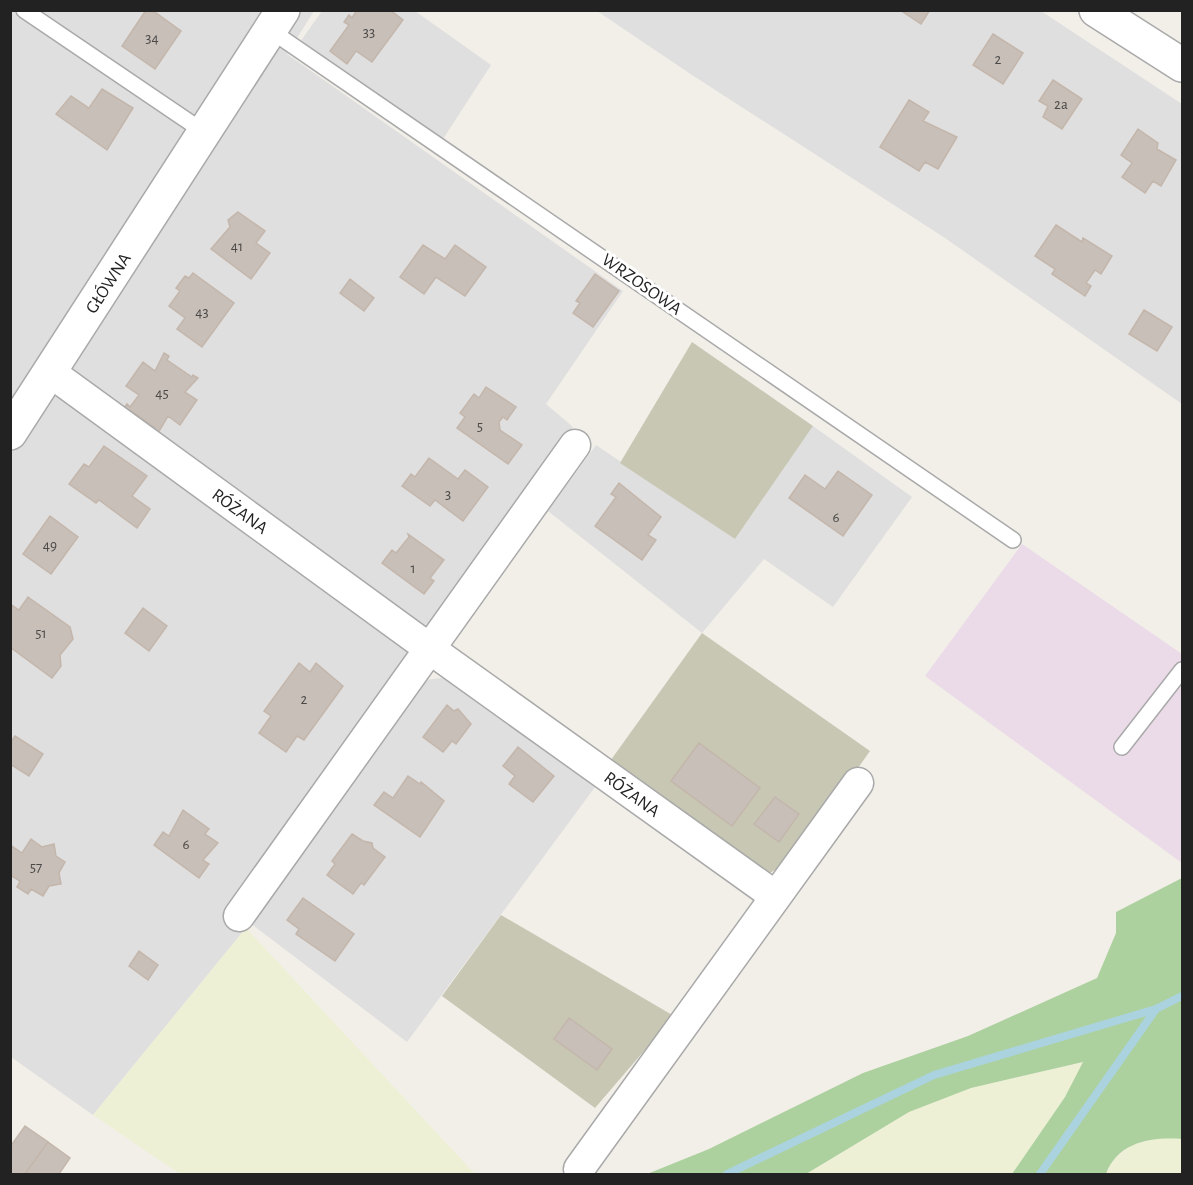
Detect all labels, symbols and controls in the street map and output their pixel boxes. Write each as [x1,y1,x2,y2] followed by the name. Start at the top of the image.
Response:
[363,25,375,40] house number: 33
[145,31,159,46] house number: 34
[995,52,1002,67] house number: 2
[1054,97,1068,112] house number: 2a
[231,239,243,254] house number: 41
[80,248,135,317] street label: GŁÓWNA
[598,251,685,319] street label: WRZOSOWA
[195,305,209,320] house number: 43
[155,386,169,401] house number: 45
[477,419,483,434] house number: 5
[208,483,273,538] street label: RÓŻANA
[445,487,451,502] house number: 3
[832,510,840,525] house number: 6
[43,538,57,553] house number: 49
[410,561,416,576] house number: 1
[35,626,47,641] house number: 51
[301,692,308,707] house number: 2
[600,766,665,821] street label: RÓŻANA
[182,837,190,852] house number: 6
[30,860,42,875] house number: 57

